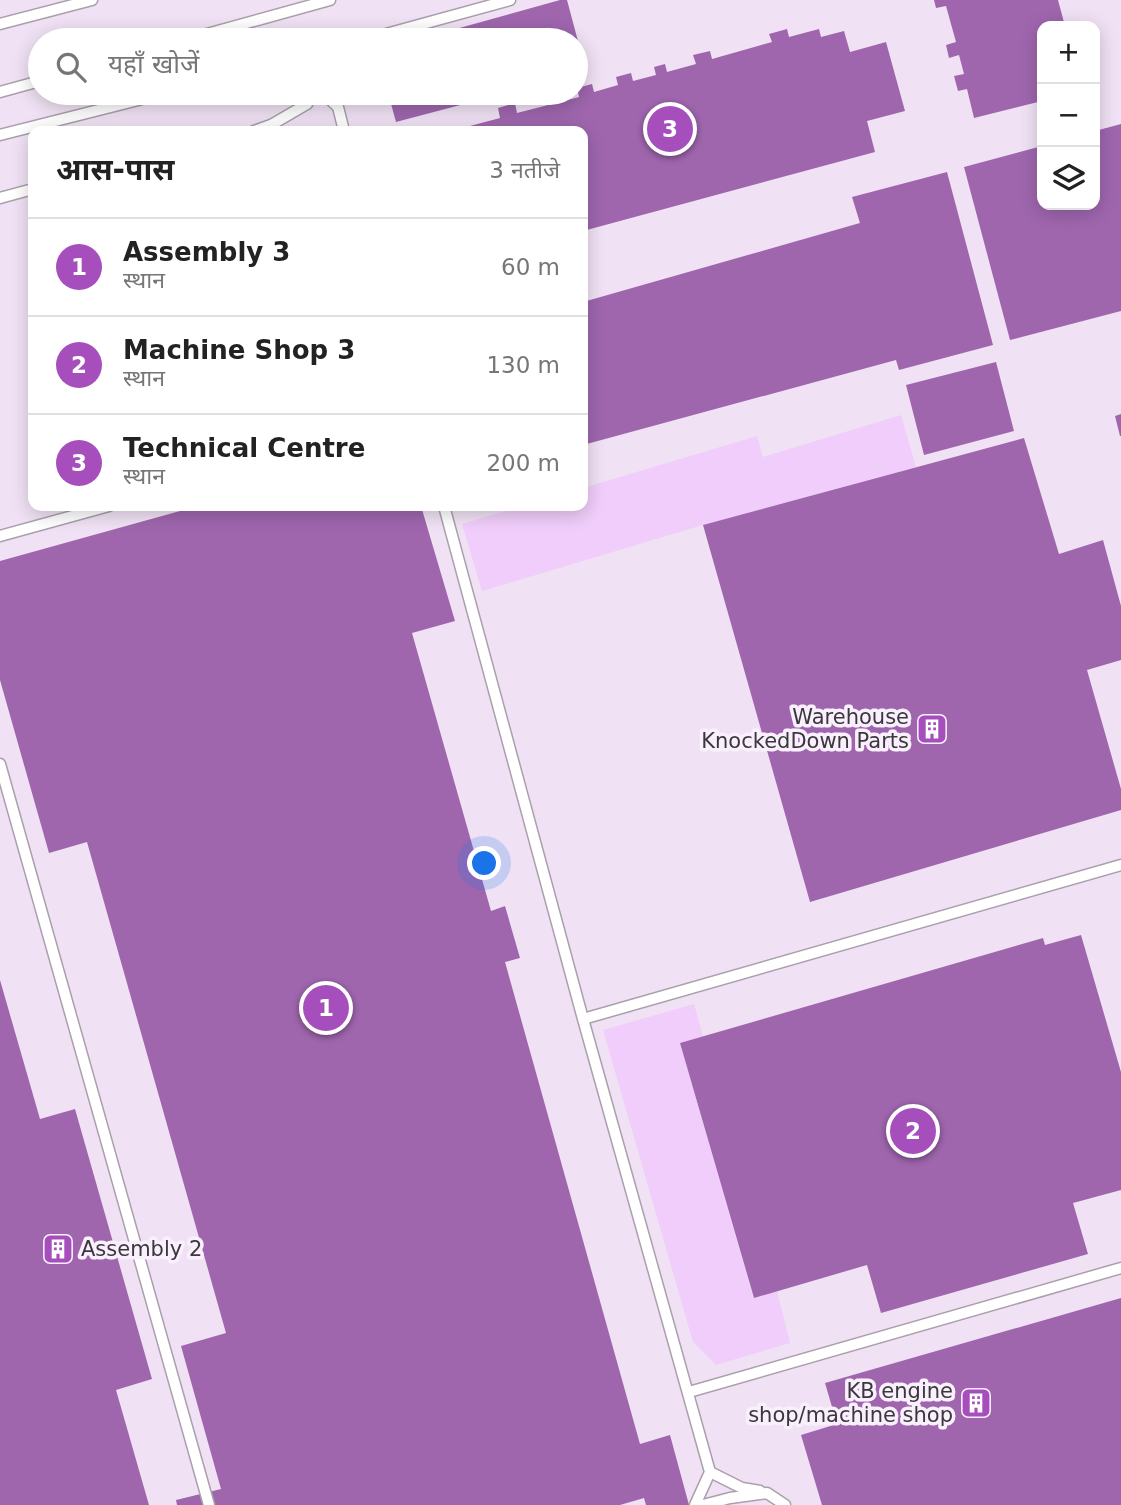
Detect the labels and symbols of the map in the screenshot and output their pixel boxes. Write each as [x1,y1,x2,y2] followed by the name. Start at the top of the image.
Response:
[647,103,693,155] pin: 3
[701,705,909,753] place label: Warehouse KnockedDown Parts
[915,712,949,746] building icon: Warehouse KnockedDown Parts
[467,846,501,880] your location
[303,982,349,1034] pin: 1
[890,1105,936,1157] pin: 2
[41,1232,75,1266] building icon: Assembly 2
[81,1237,202,1261] place label: Assembly 2
[748,1379,953,1427] place label: KB engine shop/machine shop
[959,1386,993,1420] building icon: KB engine shop/machine shop

